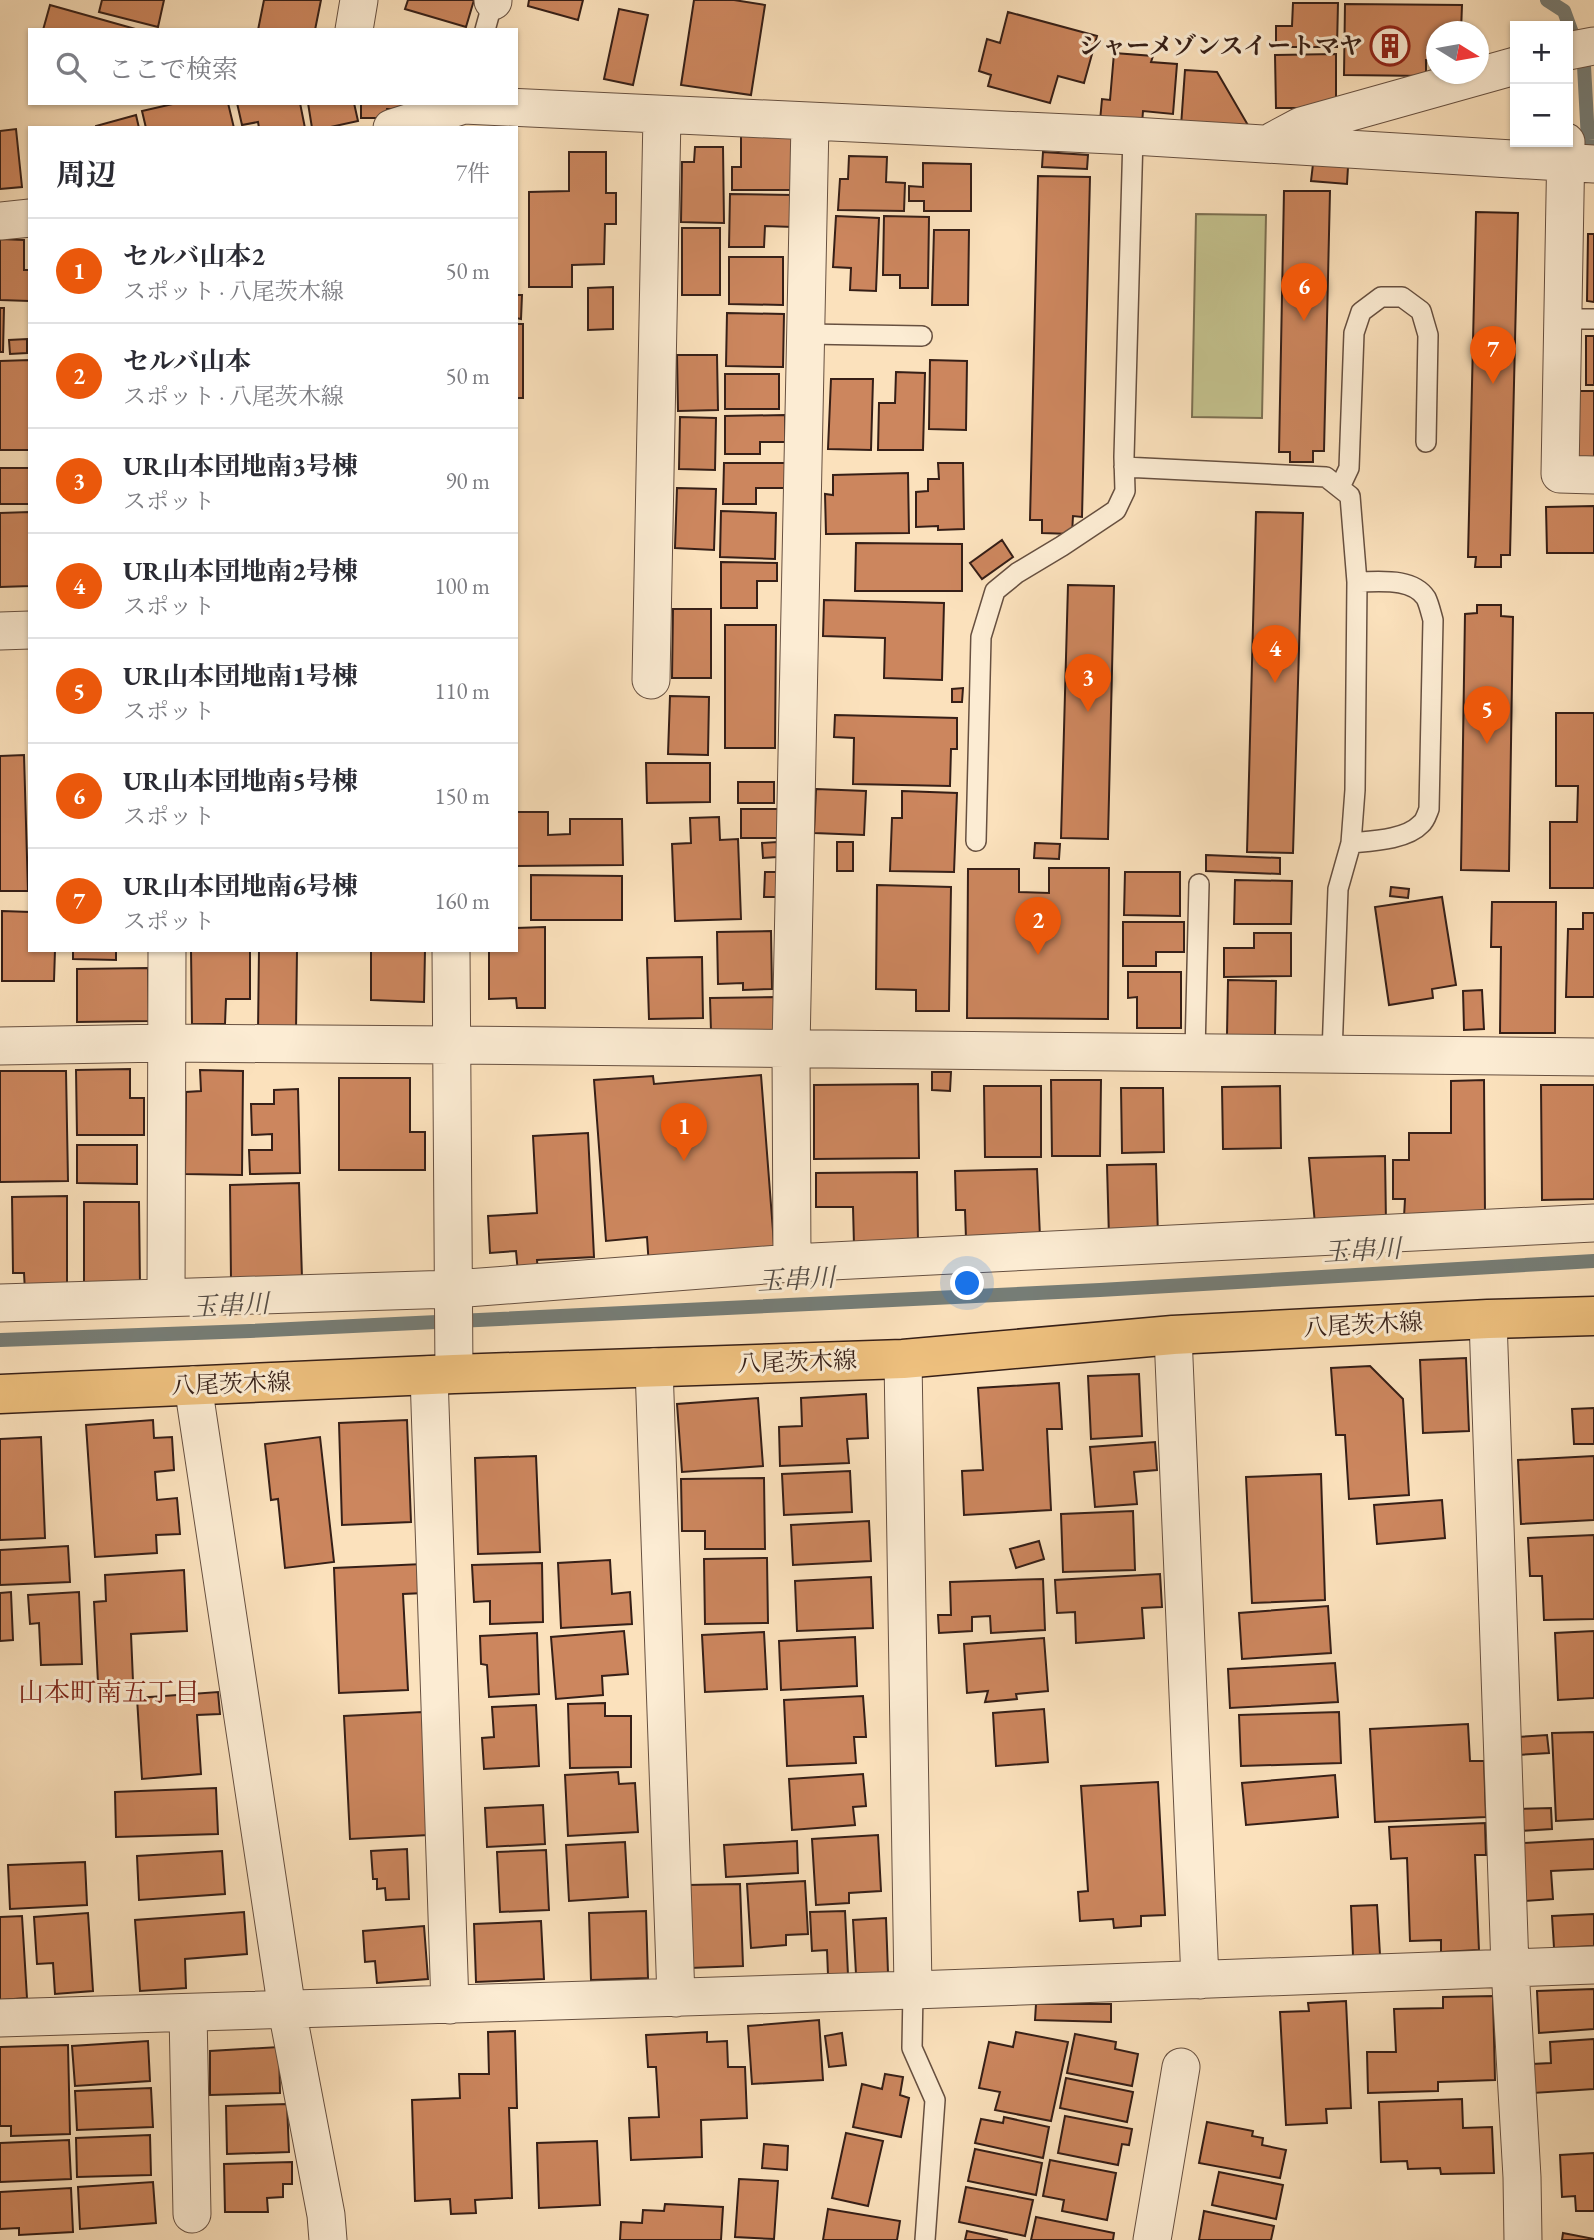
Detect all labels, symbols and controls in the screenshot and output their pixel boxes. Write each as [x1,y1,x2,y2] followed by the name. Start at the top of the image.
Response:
[1426,21,1489,84] north arrow
[1510,21,1573,147] map controls
[1510,21,1573,84] button: +
[1369,25,1411,67] building icon: シャーメゾンスイートマヤ
[28,28,518,105] search box
[1079,30,1363,61] place label: シャーメゾンスイートマヤ
[52,48,90,86] icon: search
[108,52,238,86] text: ここで検索
[1510,84,1573,147] button: −
[56,155,116,194] text: 周辺
[456,158,490,188] text: 7件
[123,239,265,273] text: セルバ山本2
[73,256,85,286] text: 1
[445,256,490,286] text: 50 m
[1281,263,1327,321] pin: 6
[123,276,344,306] text: スポット · 八尾茨木線
[1470,326,1516,384] pin: 7
[123,344,251,378] text: セルバ山本
[73,361,85,391] text: 2
[445,361,490,391] text: 50 m
[123,381,344,411] text: スポット · 八尾茨木線
[123,449,358,483] text: UR山本団地南3号棟
[73,466,85,496] text: 3
[445,466,490,496] text: 90 m
[123,486,215,516] text: スポット
[123,554,358,588] text: UR山本団地南2号棟
[73,571,85,601] text: 4
[434,571,490,601] text: 100 m
[123,591,215,621] text: スポット
[1252,625,1298,683] pin: 4
[1065,654,1111,712] pin: 3
[123,659,358,693] text: UR山本団地南1号棟
[73,676,85,706] text: 5
[434,676,490,706] text: 110 m
[1464,686,1510,744] pin: 5
[123,696,215,726] text: スポット
[123,764,358,798] text: UR山本団地南5号棟
[73,781,85,811] text: 6
[434,781,490,811] text: 150 m
[123,801,215,831] text: スポット
[123,869,358,903] text: UR山本団地南6号棟
[73,886,85,916] text: 7
[434,886,490,916] text: 160 m
[1015,897,1061,955] pin: 2
[123,906,215,936] text: スポット
[661,1103,707,1161] pin: 1
[1322,1231,1405,1269] water label: 玉串川
[756,1260,839,1298] water label: 玉串川
[950,1266,984,1300] your location
[190,1286,273,1324] water label: 玉串川
[1302,1306,1424,1343] street label: 八尾茨木線
[736,1344,857,1379] street label: 八尾茨木線
[170,1366,291,1401] street label: 八尾茨木線
[18,1675,200,1709] district label: 山本町南五丁目

